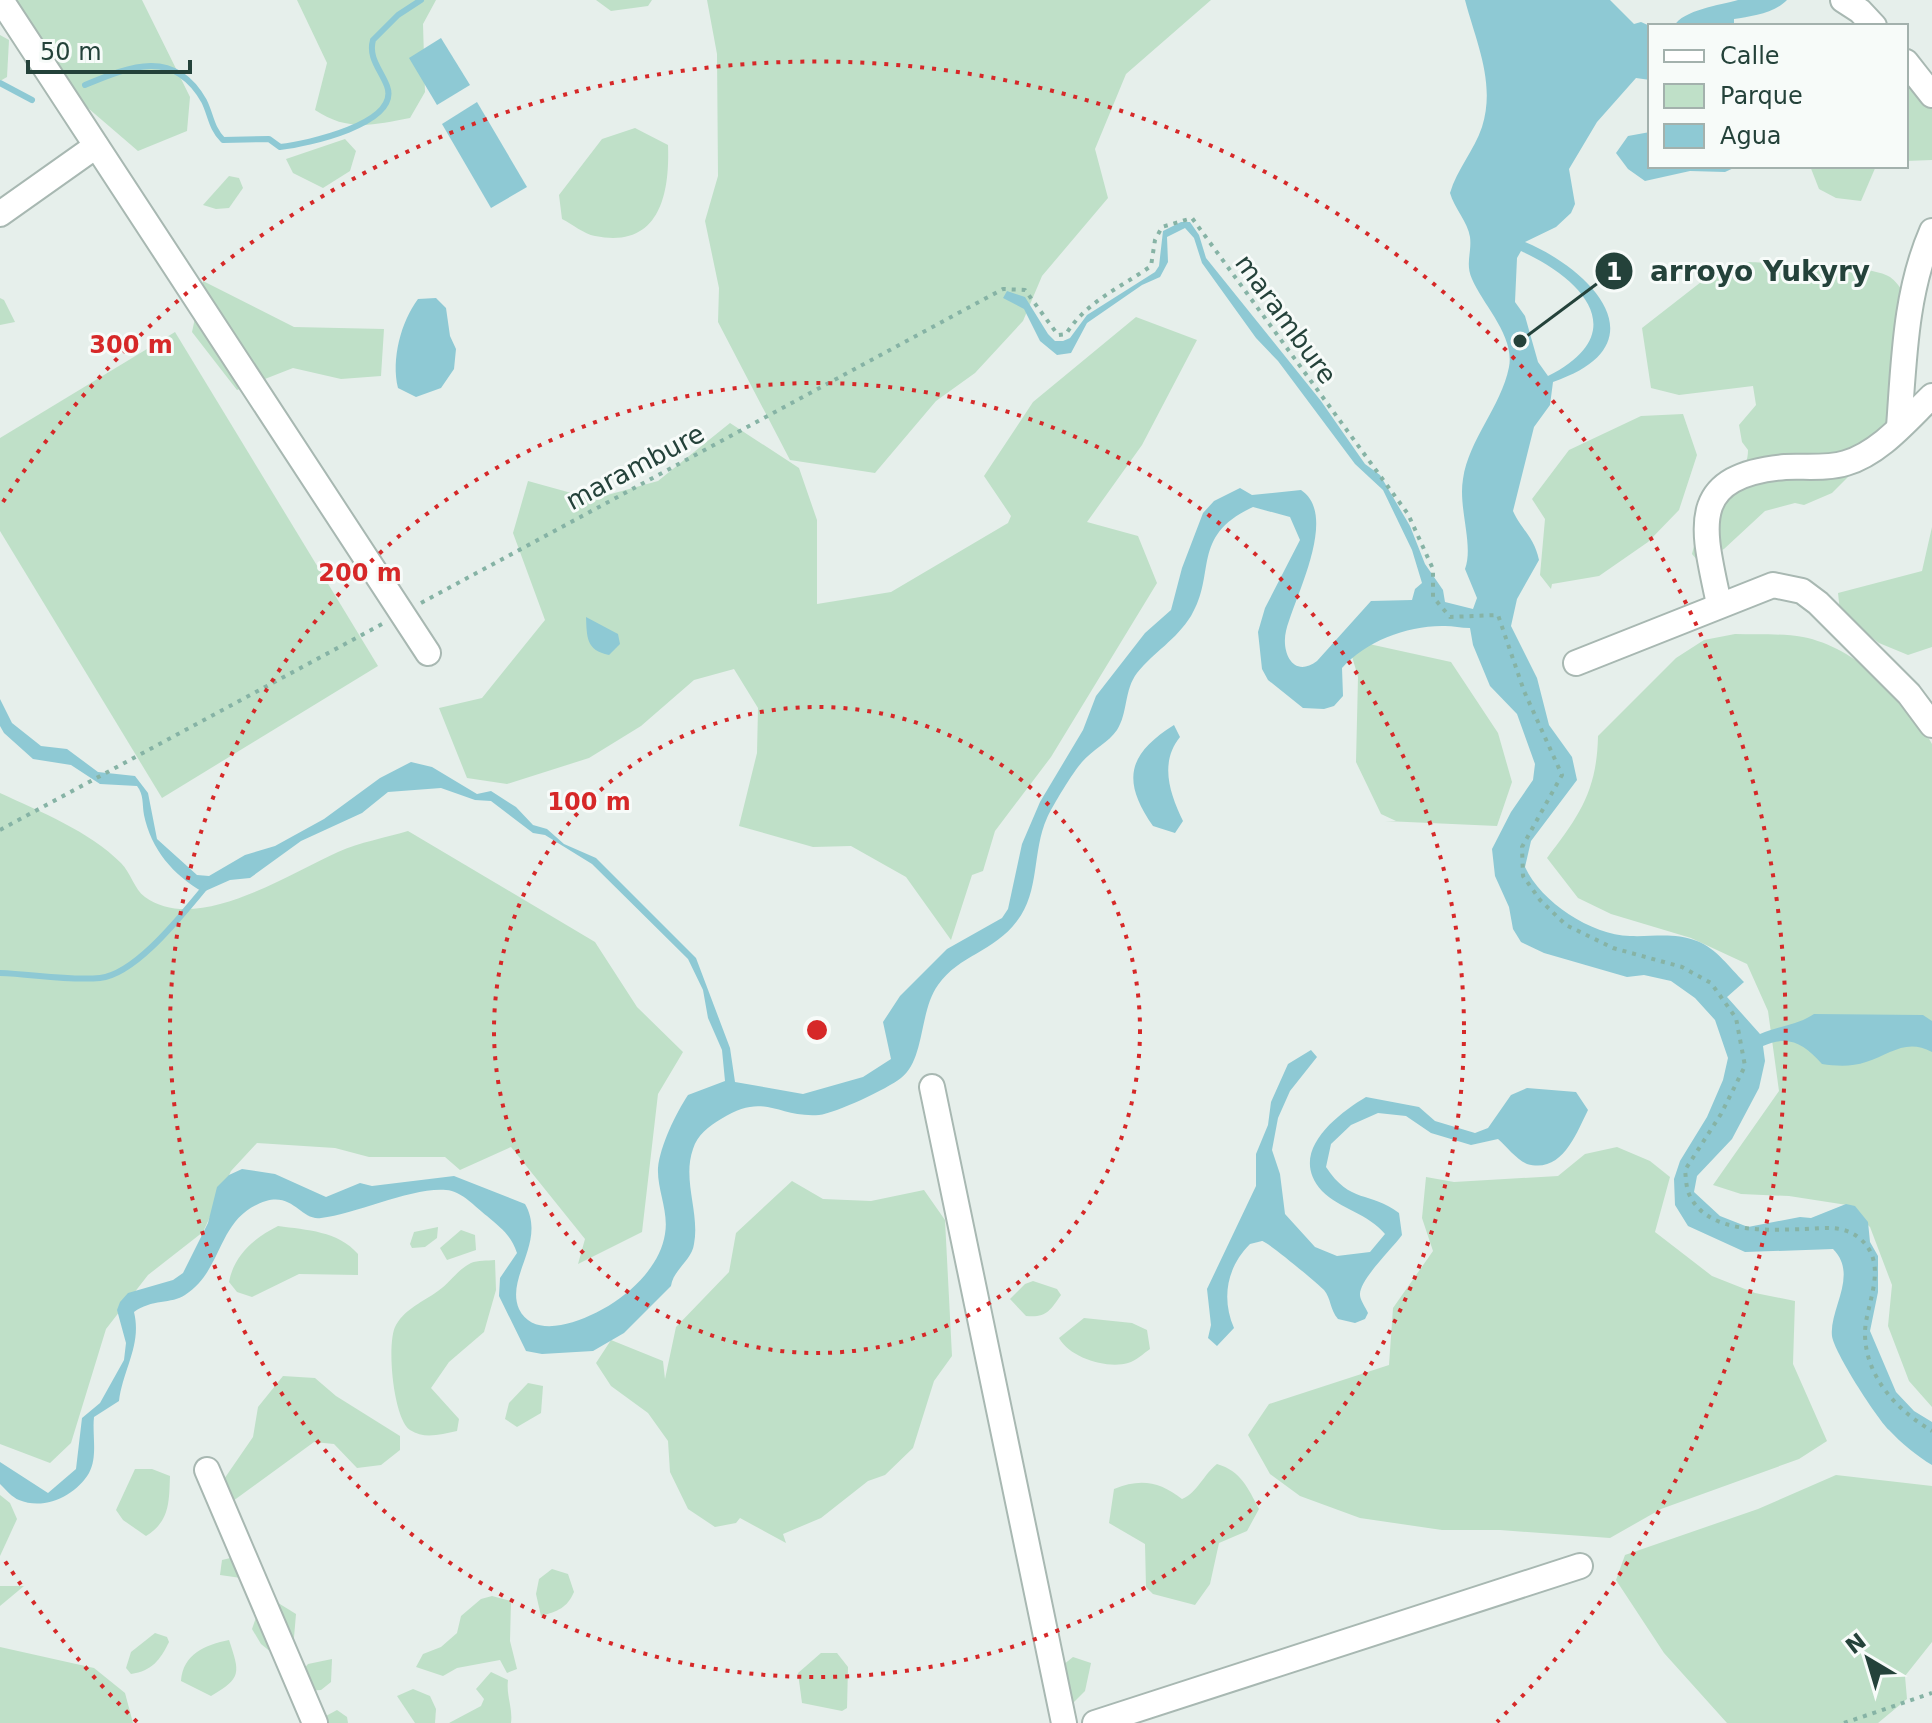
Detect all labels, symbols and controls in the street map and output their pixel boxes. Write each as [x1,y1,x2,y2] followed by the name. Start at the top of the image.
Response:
[28,24,190,74] scale bar
[1648,24,1908,168] legend
[40,38,102,66] text: 50 m
[1720,42,1780,70] text: Calle
[1720,82,1803,110] text: Parque
[1720,122,1782,150] text: Agua
[1594,245,1886,297] callout: arroyo Yukyry
[1229,249,1343,389] street label: marambure
[1650,255,1870,288] text: arroyo Yukyry
[1606,258,1622,286] text: 1
[89,331,173,359] text: 300 m
[561,418,709,516] street label: marambure
[318,559,402,587] text: 200 m
[547,788,631,816] text: 100 m
[803,1016,831,1044] centre of rings
[1828,1619,1908,1699] north arrow
[1841,1628,1871,1659] text: N

